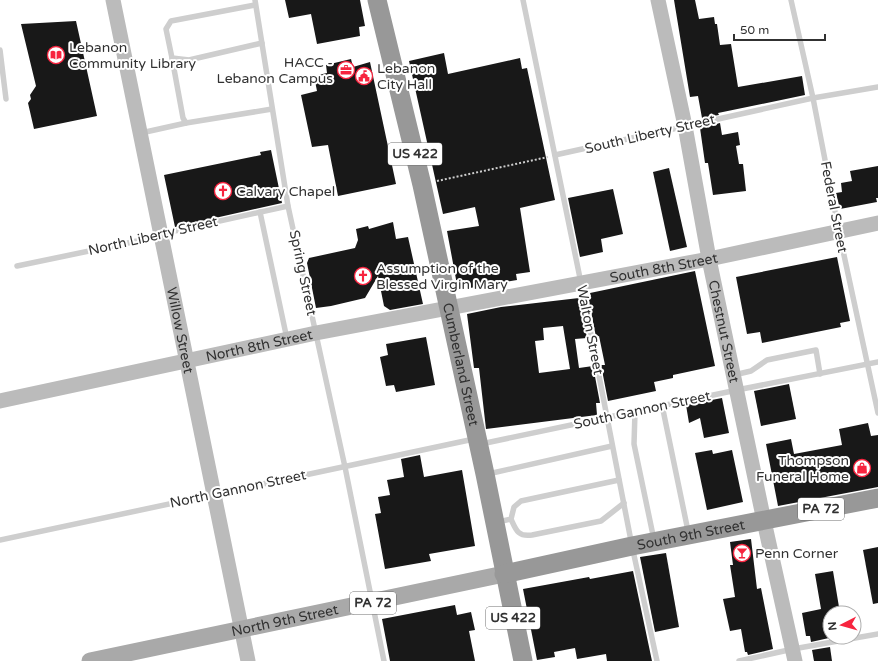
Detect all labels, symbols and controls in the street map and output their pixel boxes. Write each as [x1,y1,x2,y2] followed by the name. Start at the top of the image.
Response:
[734,16,825,42] scale bar
[740,23,769,37] text: 50 m
[69,39,197,72] place label: Lebanon Community Library
[46,45,66,65] library icon: Lebanon Community Library
[217,54,333,87] place label: HACC - Lebanon Campus
[336,60,356,80] office icon: HACC - Lebanon Campus
[377,60,435,93] place label: Lebanon City Hall
[354,66,374,86] public building icon: Lebanon City Hall
[583,111,717,157] street label: South Liberty Street
[388,143,442,165] road number: US 422
[817,160,851,255] street label: Federal Street
[213,181,233,201] church icon: Calvary Chapel
[236,183,335,200] place label: Calvary Chapel
[87,213,220,259] street label: North Liberty Street
[286,229,321,318] street label: Spring Street
[608,249,720,286] street label: South 8th Street
[376,260,508,293] place label: Assumption of the Blessed Virgin Mary
[353,266,373,286] church icon: Assumption of the Blessed Virgin Mary
[705,279,743,385] street label: Chestnut Street
[573,284,607,377] street label: Walton Street
[163,285,198,376] street label: Willow Street
[439,301,483,428] street label: Cumberland Street
[204,325,315,365] street label: North 8th Street
[572,387,713,433] street label: South Gannon Street
[756,452,849,485] place label: Thompson Funeral Home
[852,458,872,478] shop icon: Thompson Funeral Home
[168,466,308,512] street label: North Gannon Street
[798,498,844,520] road number: PA 72
[635,516,747,553] street label: South 9th Street
[732,543,752,563] bar icon: Penn Corner
[755,545,839,562] place label: Penn Corner
[350,592,396,614] road number: PA 72
[230,600,340,640] street label: North 9th Street
[822,605,862,645] north arrow
[486,607,540,629] road number: US 422
[826,621,839,631] text: N

